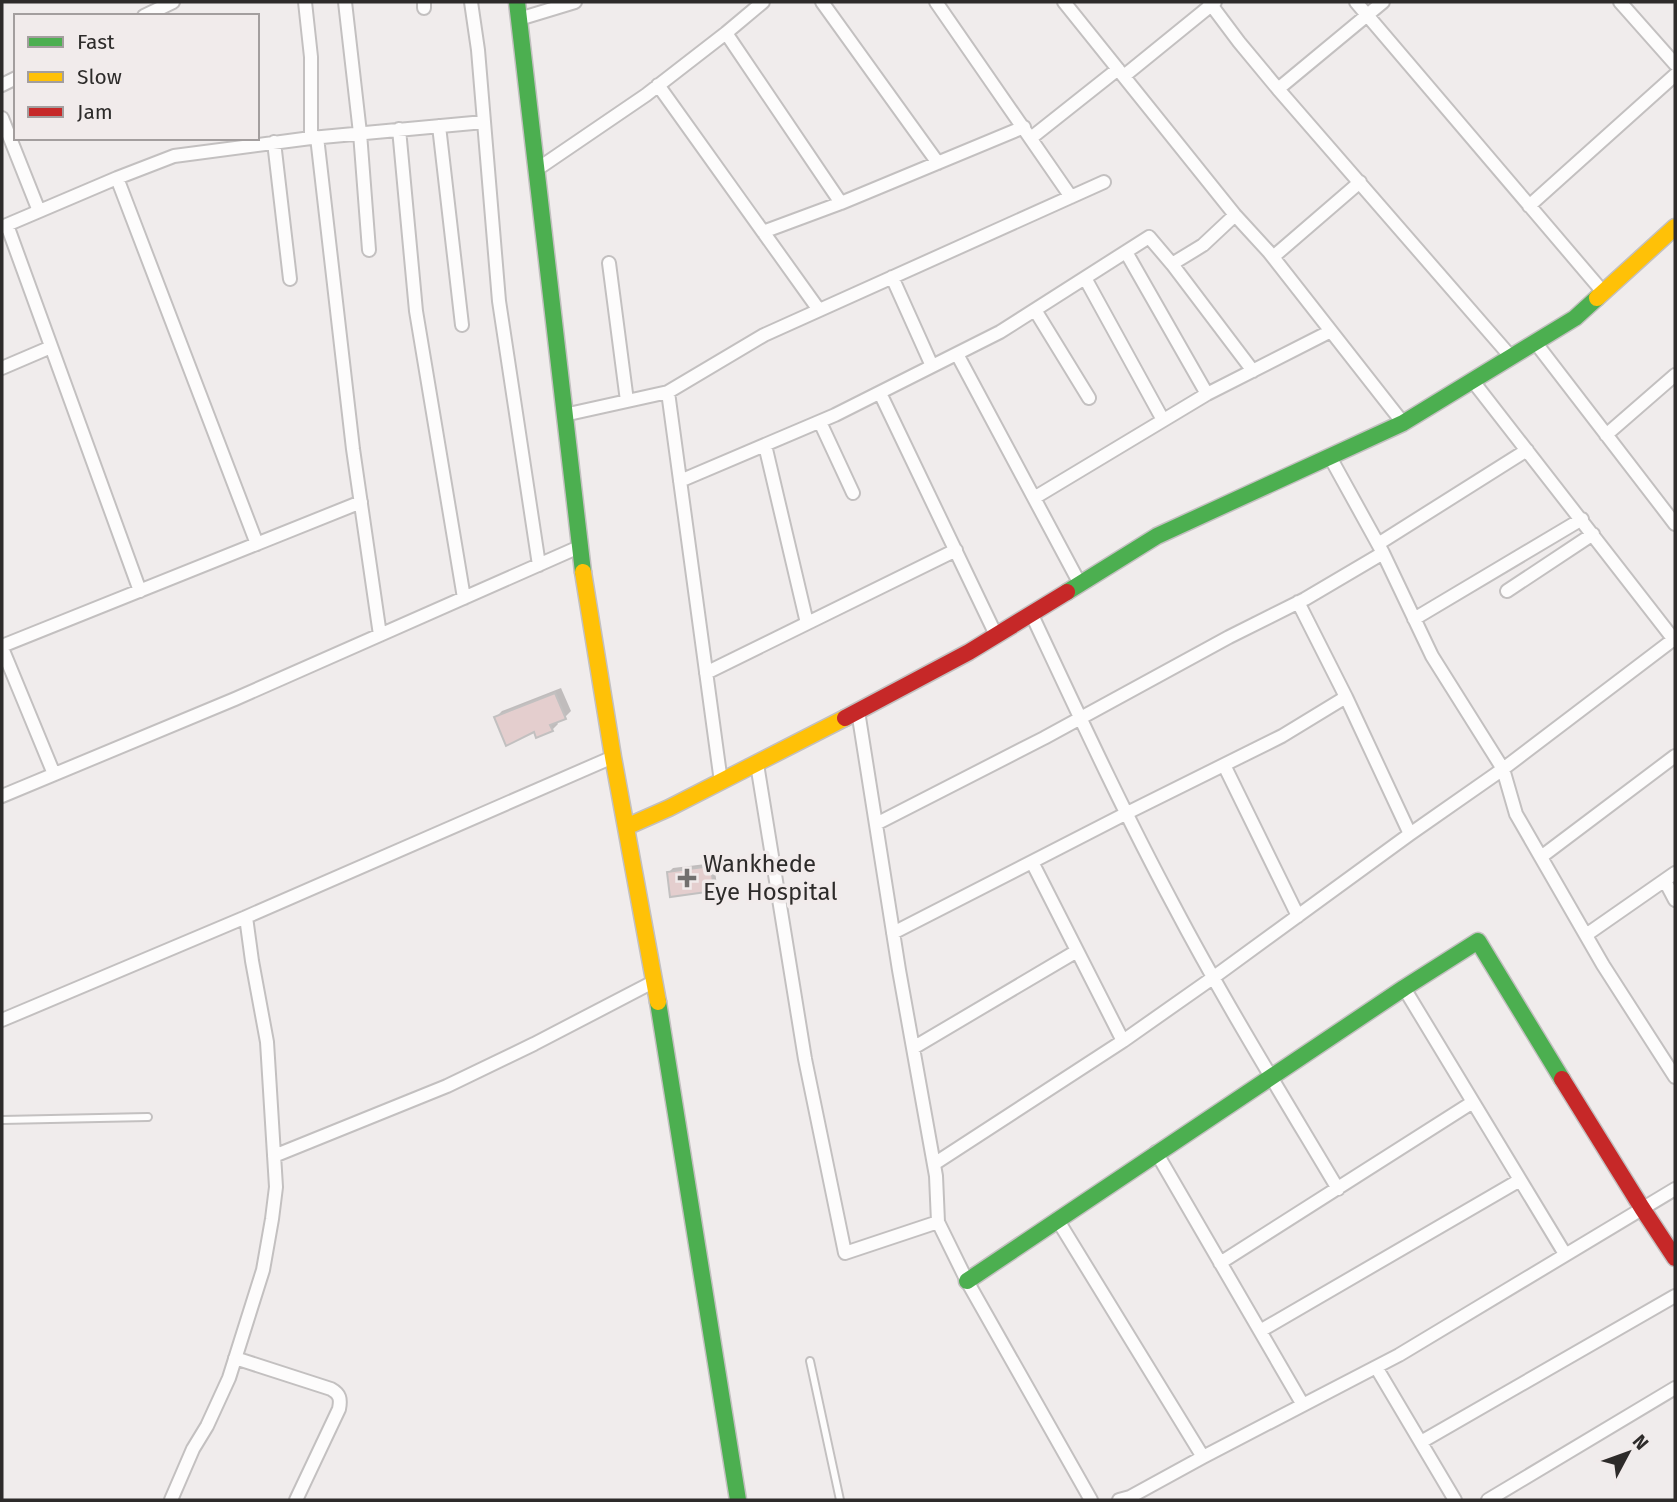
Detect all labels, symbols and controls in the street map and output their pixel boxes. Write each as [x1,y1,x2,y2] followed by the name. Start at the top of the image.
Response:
[14,14,259,140] legend
[77,29,115,55] text: Fast
[77,64,122,90] text: Slow
[77,99,113,125] text: Jam
[703,850,837,906] place label: Wankhede Eye Hospital
[677,868,697,888] marker: Wankhede Eye Hospital
[1593,1418,1663,1488] north arrow
[1628,1430,1653,1454] text: N

